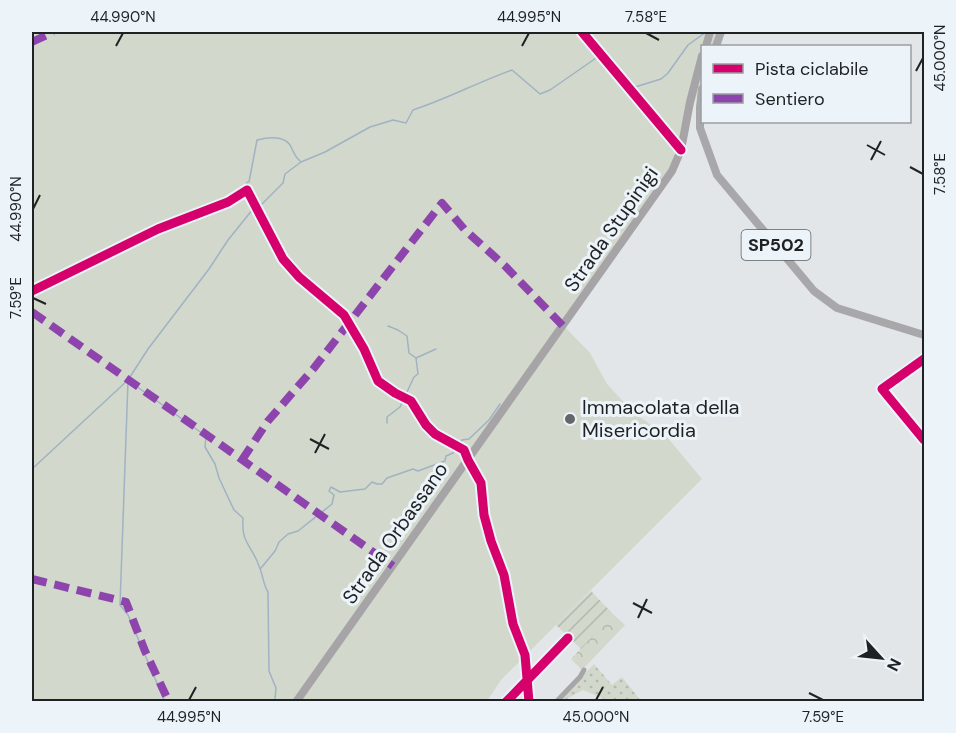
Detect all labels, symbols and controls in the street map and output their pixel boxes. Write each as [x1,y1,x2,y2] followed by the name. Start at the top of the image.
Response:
[90,7,156,27] text: 44.990°N
[497,7,561,27] text: 44.995°N
[625,7,667,27] text: 7.58°E
[930,25,950,91] text: 45.000°N
[701,45,911,123] legend
[755,57,869,81] text: Pista ciclabile
[755,87,825,111] text: Sentiero
[930,153,950,195] text: 7.58°E
[558,161,664,297] street label: Strada Stupinigi
[6,176,26,242] text: 44.990°N
[742,230,810,260] road number: SP502
[6,277,26,319] text: 7.59°E
[582,394,739,443] place label: Immacolata della Misericordia
[563,412,577,426] marker: Immacolata della Misericordia
[336,457,454,609] street label: Strada Orbassano
[851,628,911,688] north arrow
[882,655,906,675] text: N
[157,707,221,727] text: 44.995°N
[563,707,629,727] text: 45.000°N
[802,707,844,727] text: 7.59°E

